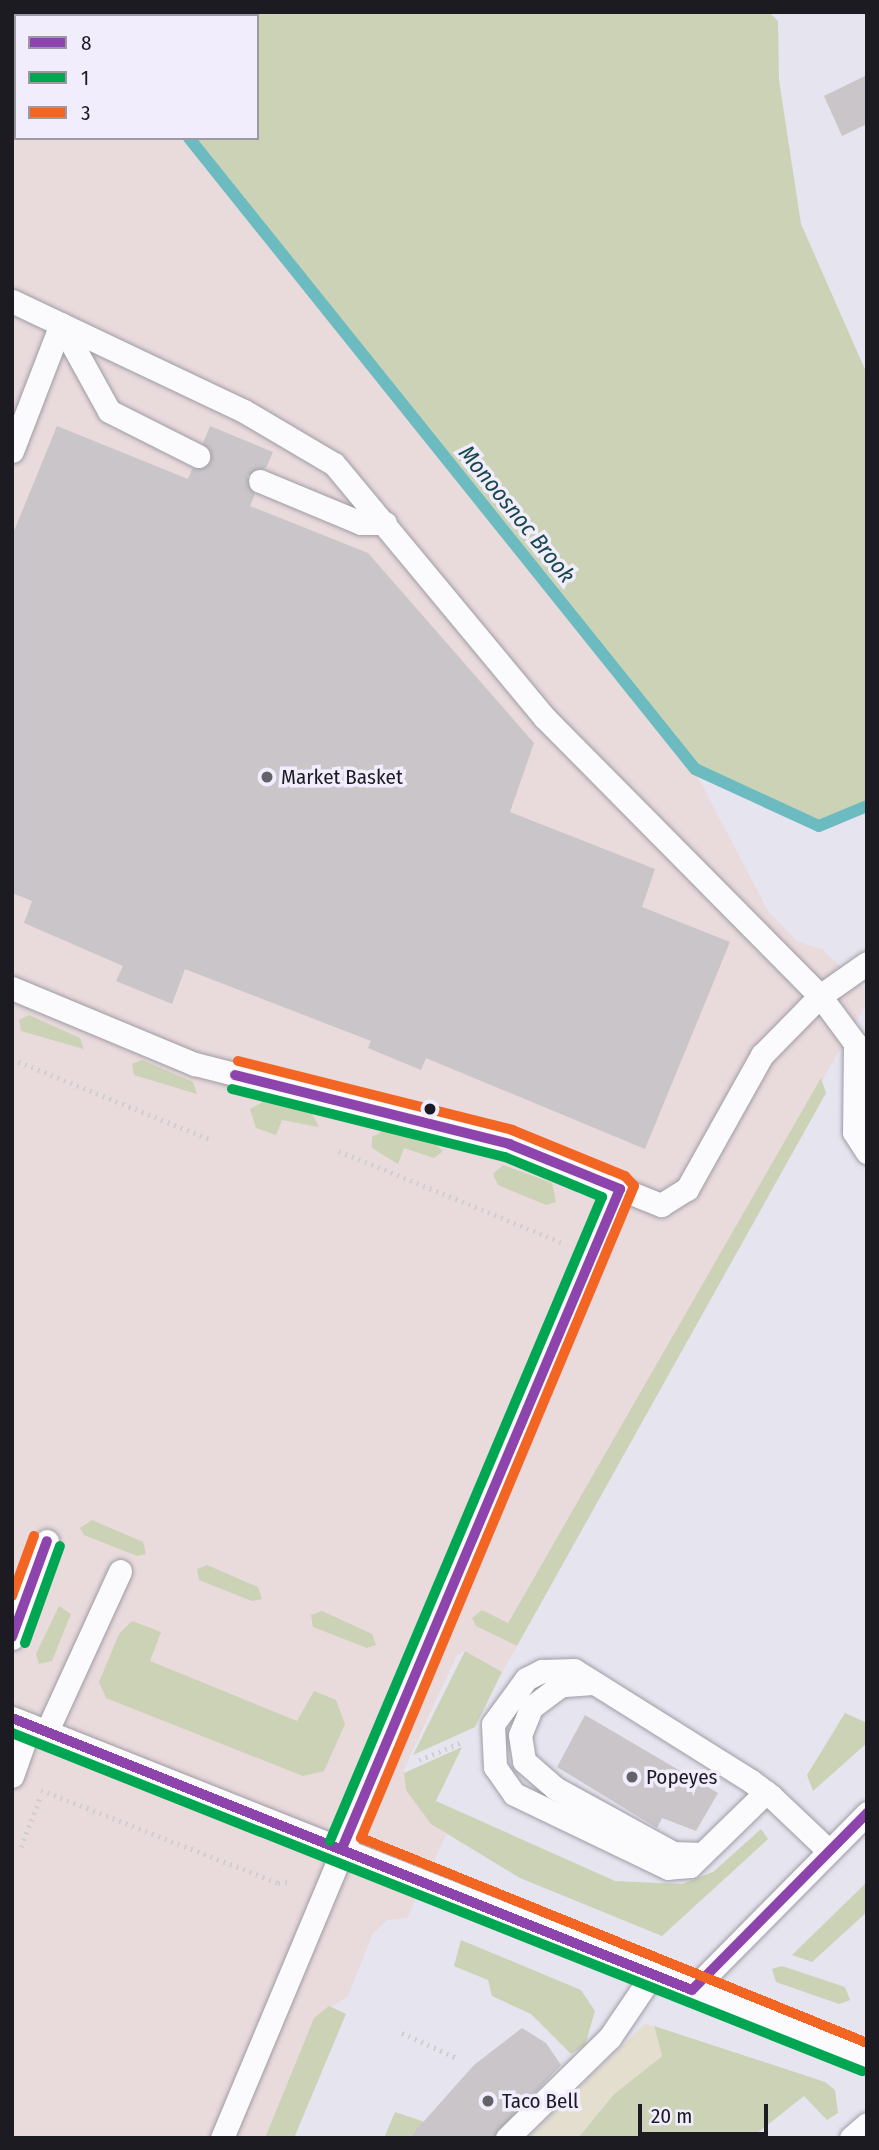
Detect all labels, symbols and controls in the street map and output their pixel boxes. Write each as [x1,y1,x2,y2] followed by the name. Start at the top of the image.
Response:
[14,14,259,140] legend
[81,30,92,56] text: 8
[81,65,89,91] text: 1
[81,100,90,126] text: 3
[453,440,581,588] water label: Monoosnoc Brook
[281,764,403,790] place label: Market Basket
[259,769,275,785] marker: Market Basket
[423,1102,437,1116] unlabelled marker
[646,1764,717,1790] place label: Popeyes
[624,1769,640,1785] marker: Popeyes
[502,2088,578,2114] place label: Taco Bell
[641,2090,770,2134] scale bar
[480,2093,496,2109] marker: Taco Bell
[651,2103,692,2129] text: 20 m

